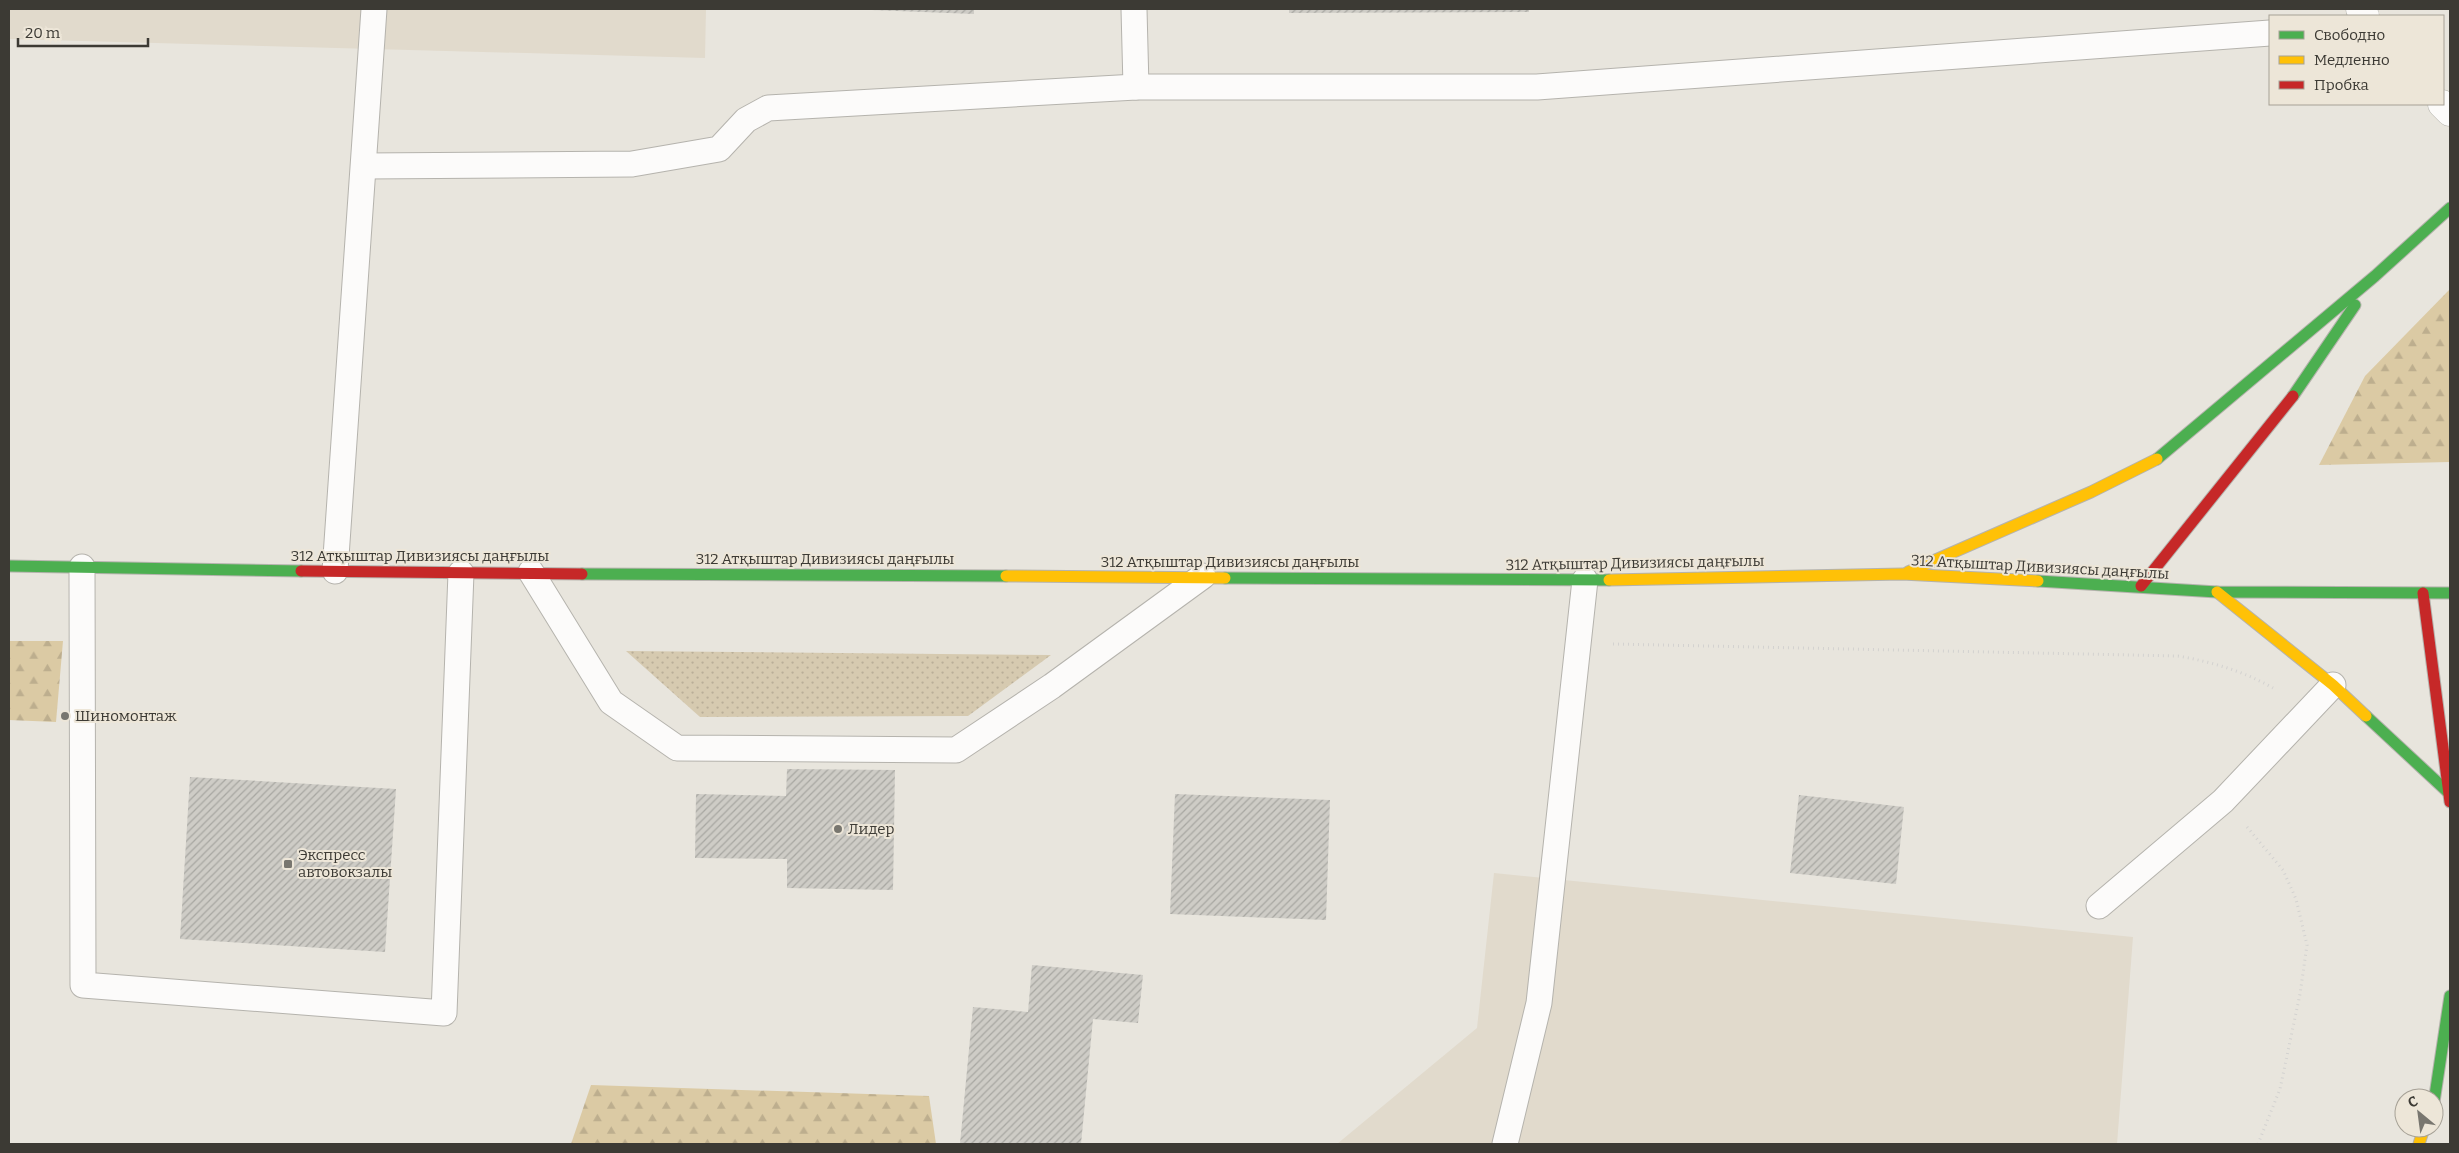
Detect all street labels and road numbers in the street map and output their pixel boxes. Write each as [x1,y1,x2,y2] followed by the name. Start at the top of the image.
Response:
[291,547,549,565] street label: 312 Атқыштар Дивизиясы даңғылы
[696,550,954,568] street label: 312 Атқыштар Дивизиясы даңғылы
[1910,551,2170,583] street label: 312 Атқыштар Дивизиясы даңғылы
[1506,552,1764,574] street label: 312 Атқыштар Дивизиясы даңғылы
[1101,553,1359,571] street label: 312 Атқыштар Дивизиясы даңғылы

